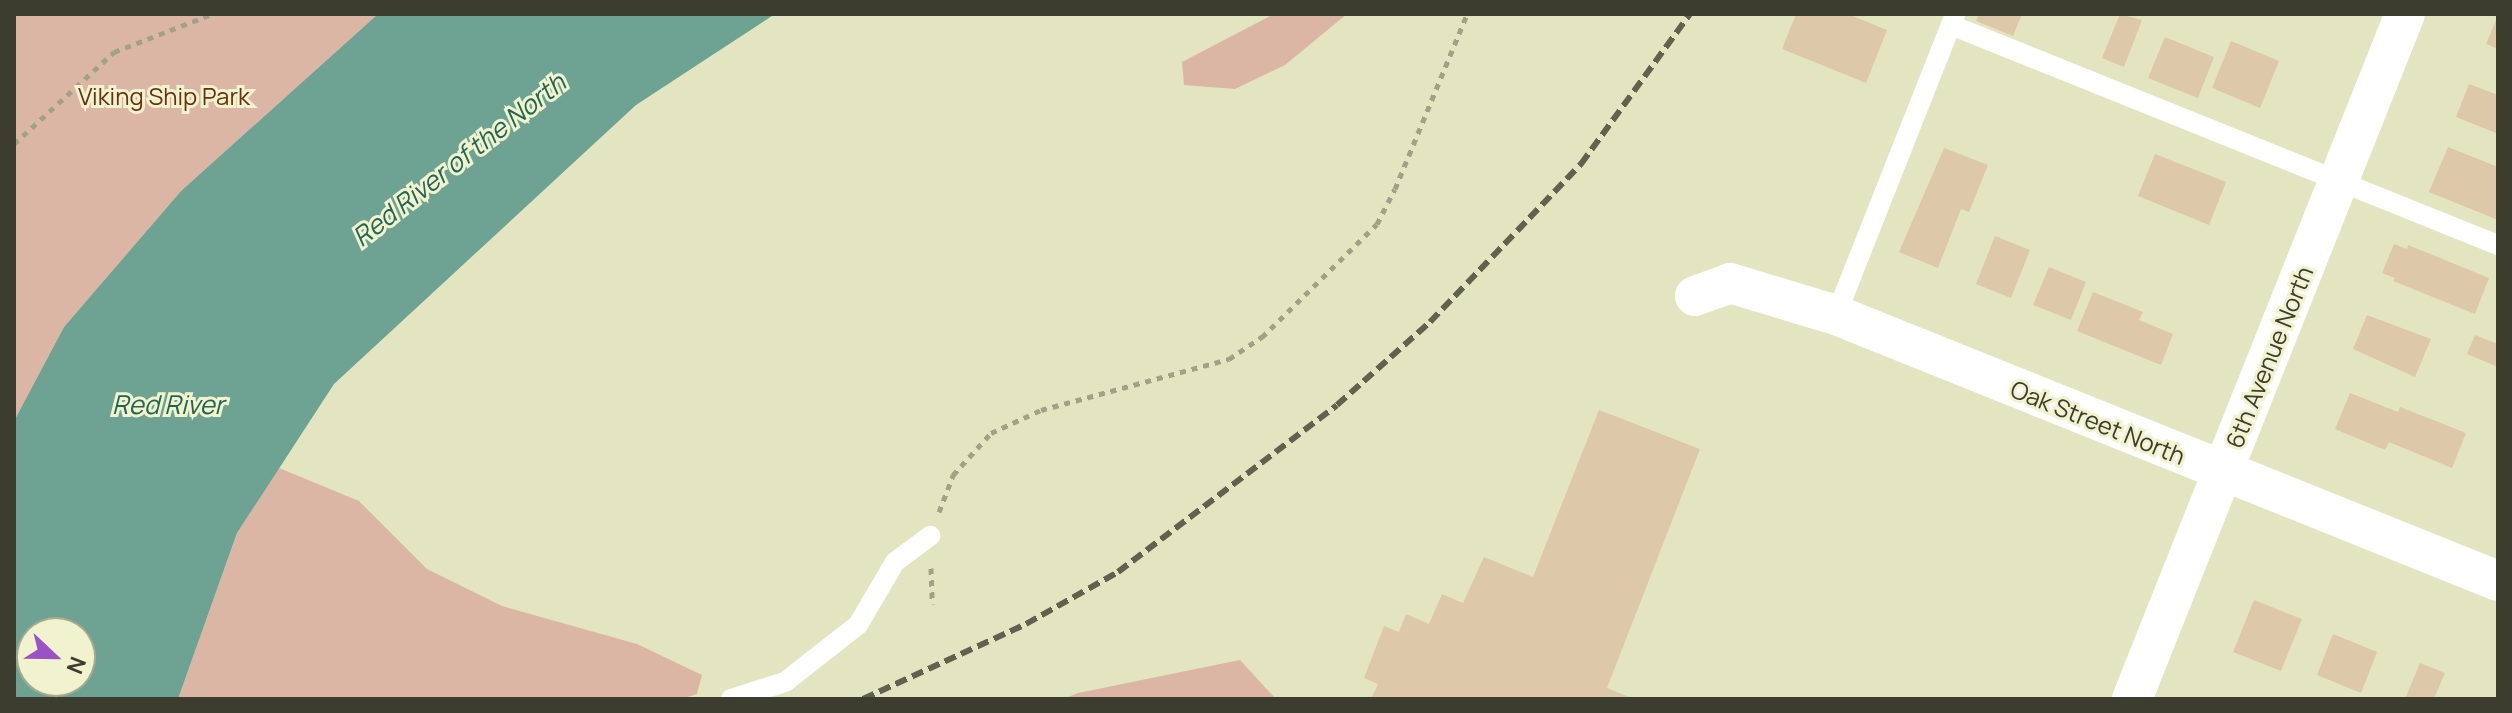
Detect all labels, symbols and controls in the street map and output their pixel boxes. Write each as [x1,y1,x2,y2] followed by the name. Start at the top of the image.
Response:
[346,67,572,253] water label: Red River of the North
[78,82,250,110] park label: Viking Ship Park
[2219,262,2319,452] street label: 6th Avenue North
[2006,374,2190,470] street label: Oak Street North
[112,389,224,421] water label: Red River
[16,617,96,697] north arrow
[60,652,93,678] text: N

